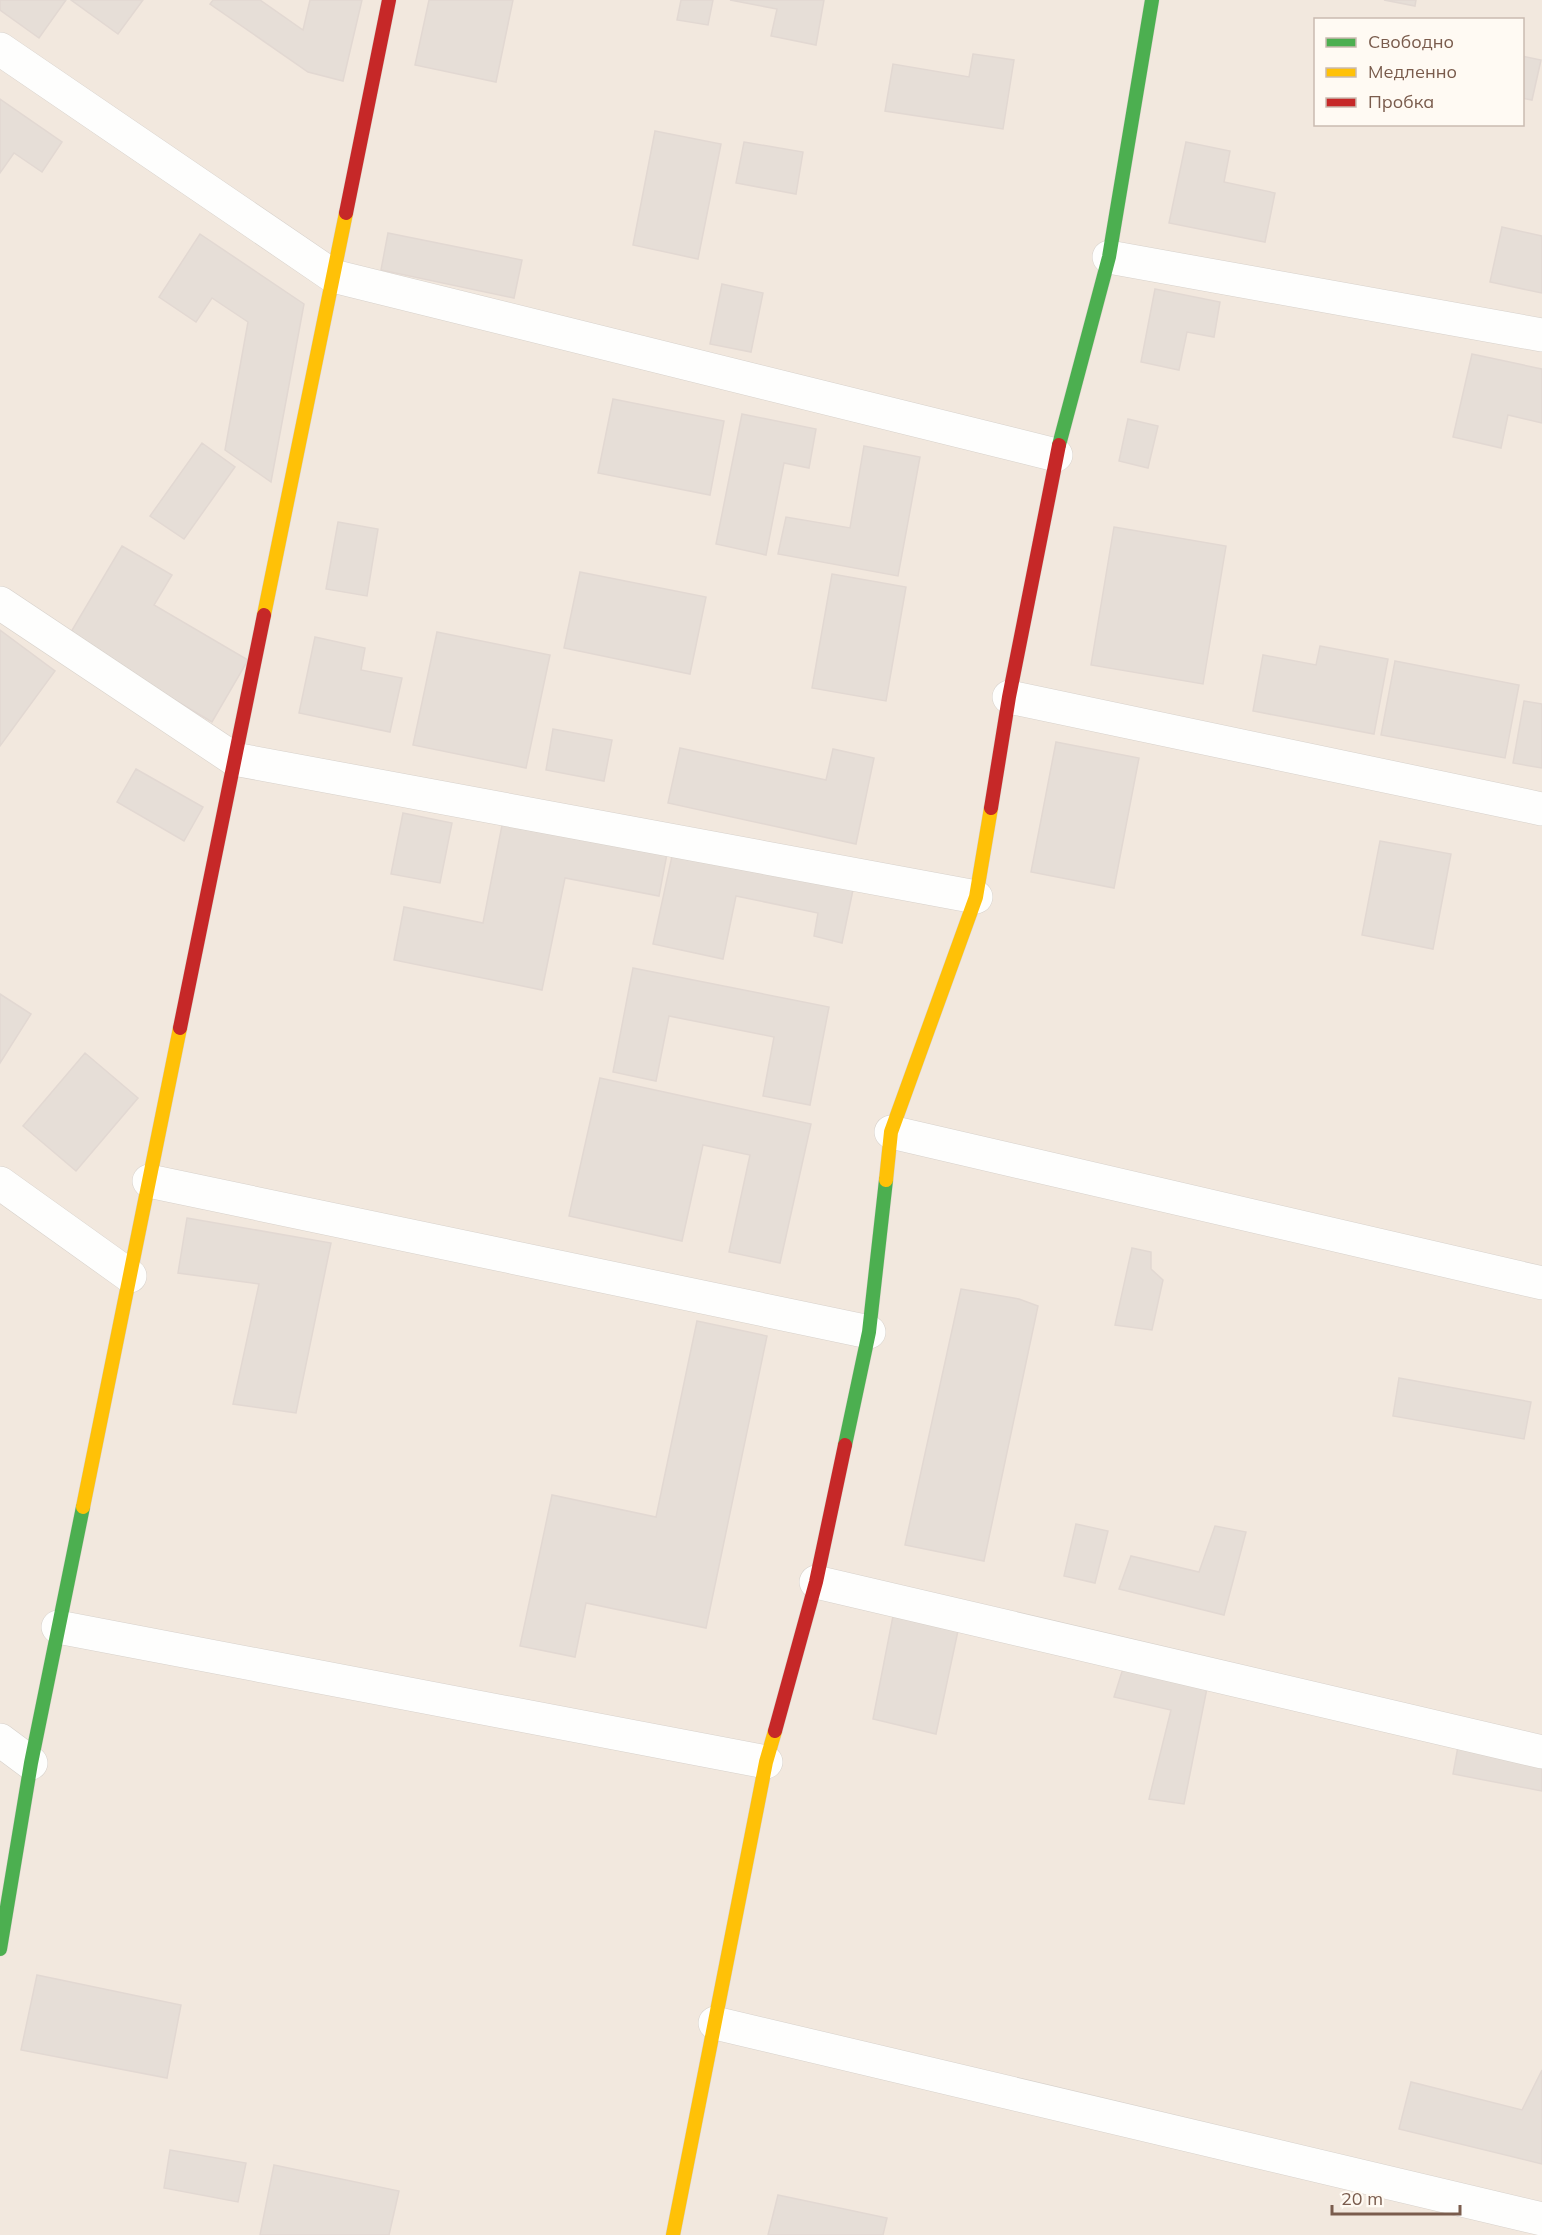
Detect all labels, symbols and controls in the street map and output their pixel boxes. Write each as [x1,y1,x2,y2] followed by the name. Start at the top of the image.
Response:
[1314,18,1524,126] legend
[1368,30,1454,53] text: Свободно
[1368,60,1457,83] text: Медленно
[1368,90,1434,113] text: Пробка
[1332,2178,1460,2216] scale bar
[1341,2187,1383,2210] text: 20 m

